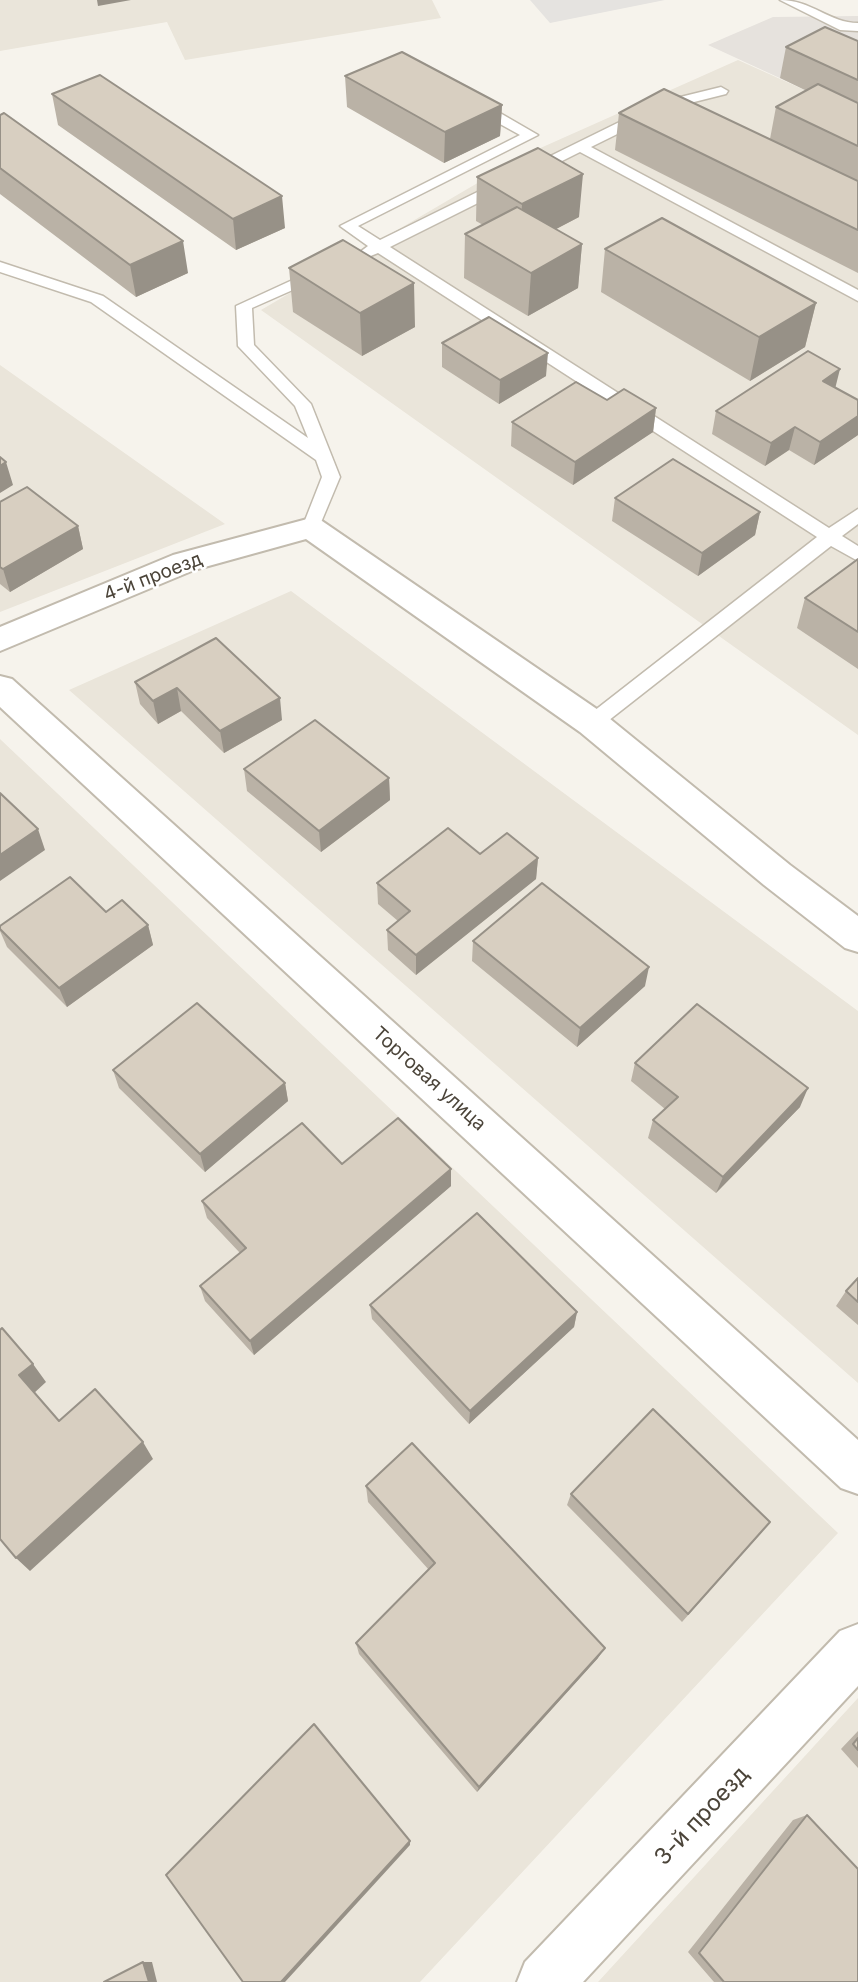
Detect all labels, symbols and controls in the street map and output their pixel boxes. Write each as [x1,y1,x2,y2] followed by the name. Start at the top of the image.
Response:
[100,548,206,606] street label: 4-й проезд
[368,1022,490,1136] street label: Торговая улица
[649,1761,755,1871] street label: 3-й проезд

